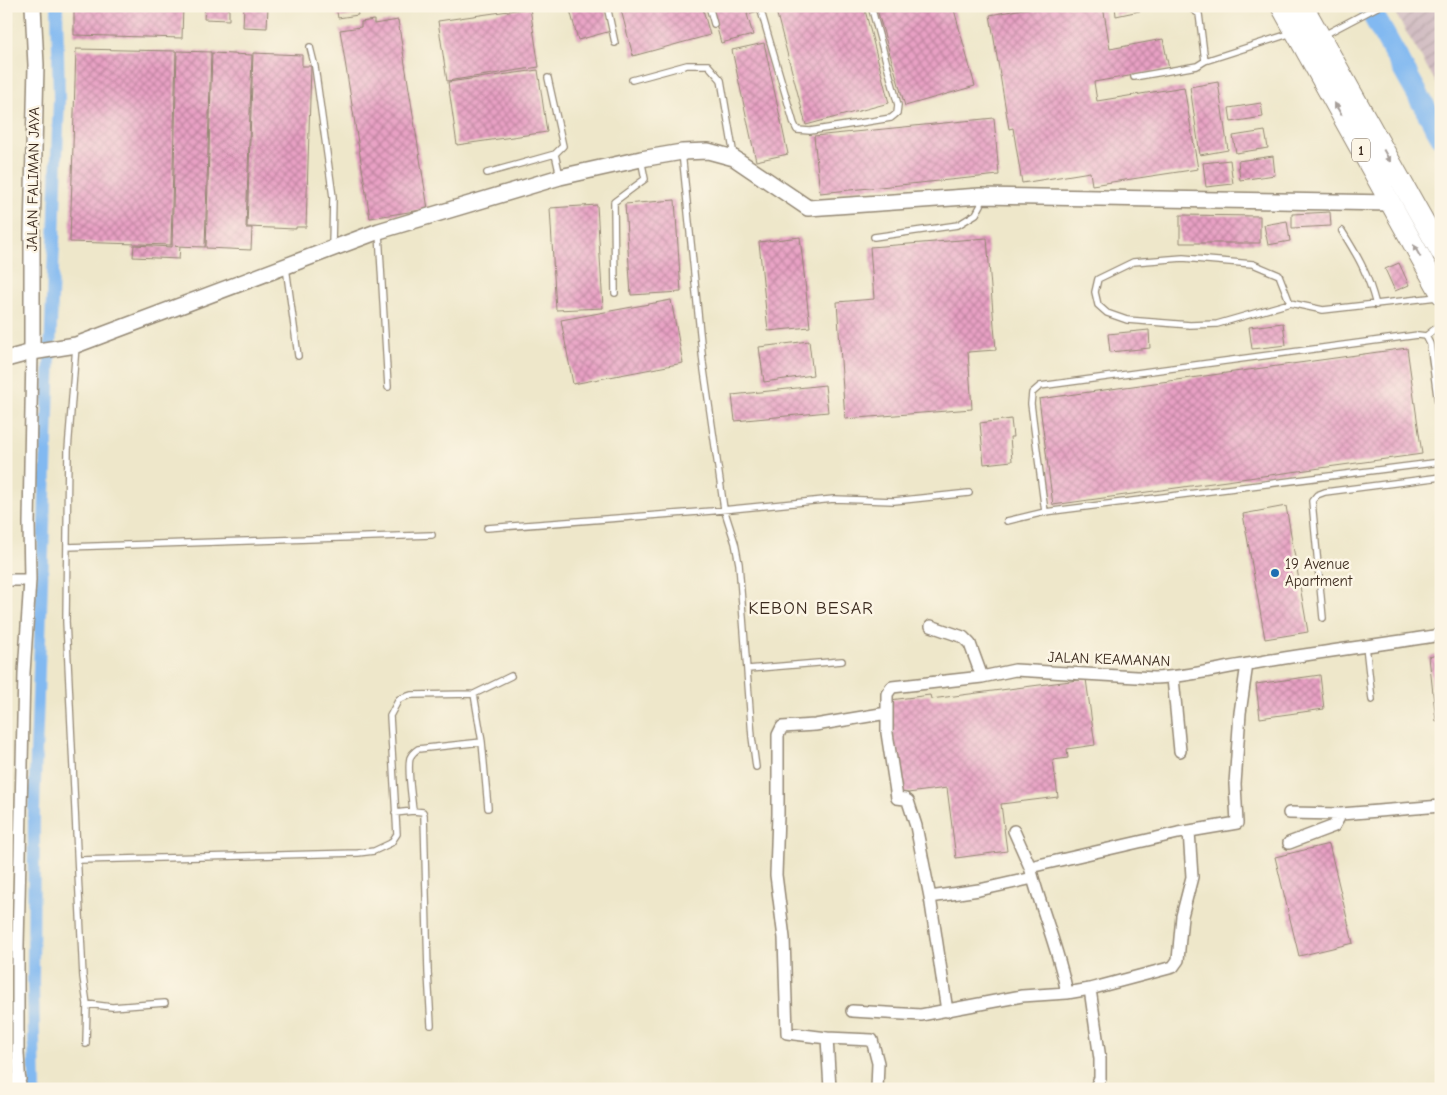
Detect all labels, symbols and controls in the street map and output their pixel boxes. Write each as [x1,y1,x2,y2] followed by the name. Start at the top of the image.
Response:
[1334,102,1342,117] one-way arrow
[23,106,43,251] street label: JALAN FALIMAN JAYA
[1352,138,1370,162] road number: 1
[1382,149,1391,162] one-way arrow
[1413,245,1422,258] one-way arrow
[1285,555,1353,590] place label: 19 Avenue Apartment
[1269,567,1281,579] marker: 19 Avenue Apartment
[748,598,874,619] district label: KEBON BESAR
[1047,648,1171,670] street label: JALAN KEAMANAN

